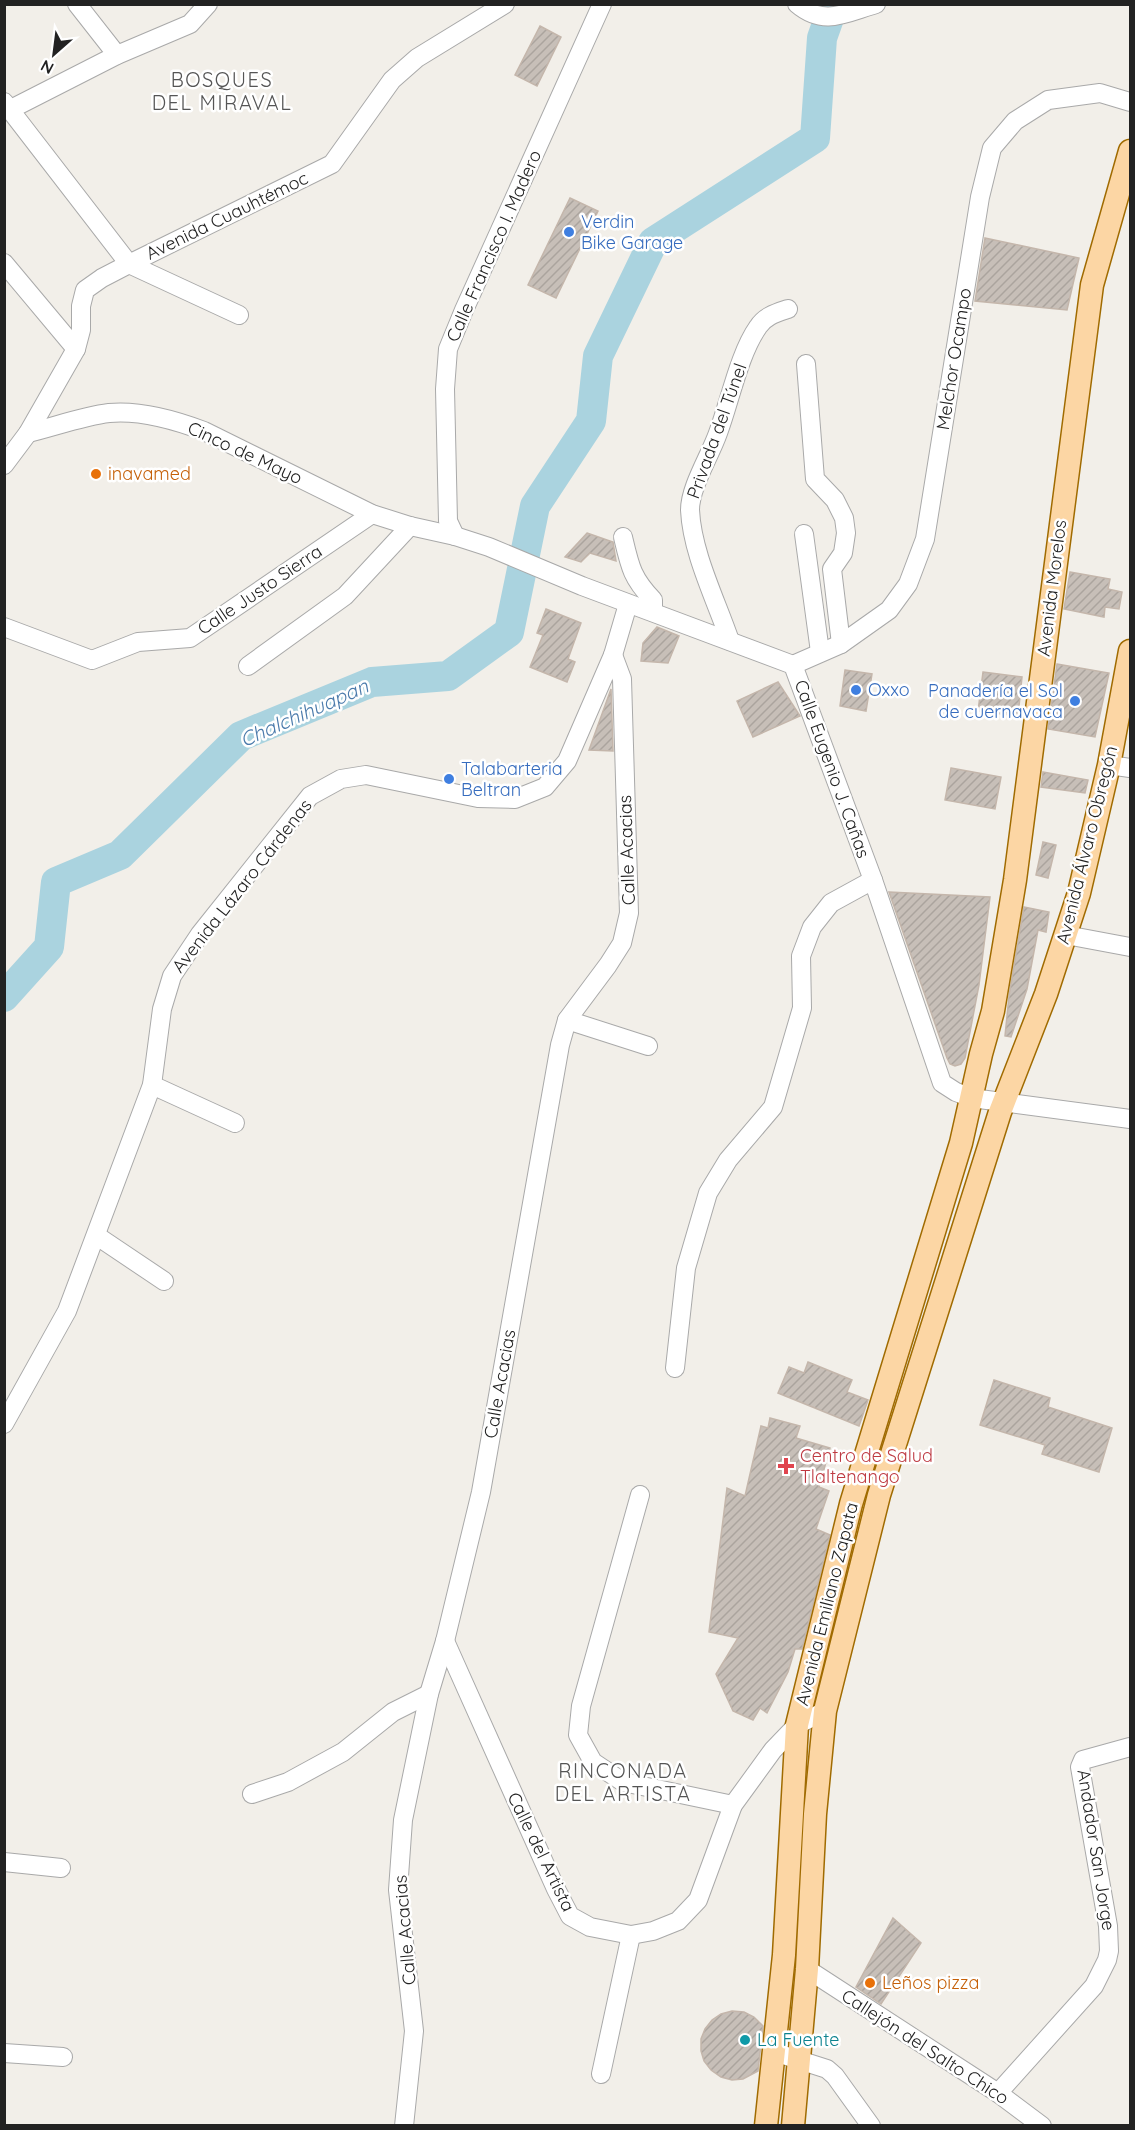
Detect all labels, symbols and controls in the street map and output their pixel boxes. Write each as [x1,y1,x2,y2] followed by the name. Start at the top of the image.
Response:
[24,24,84,84] north arrow
[37,56,57,79] text: N
[152,67,292,115] district label: BOSQUES DEL MIRAVAL
[441,146,546,345] street label: Calle Francisco I. Madero
[142,166,312,265] street label: Avenida Cuauhtémoc
[581,210,683,254] place label: Verdin Bike Garage
[562,225,576,239] marker: Verdin Bike Garage
[931,286,976,432] street label: Melchor Ocampo
[681,360,752,502] street label: Privada del Túnel
[184,416,306,489] street label: Cinco de Mayo
[108,462,191,485] place label: inavamed
[89,467,103,481] marker: inavamed
[1032,518,1071,658] street label: Avenida Morelos
[193,539,326,640] street label: Calle Justo Sierra
[236,673,372,752] water label: Chalchihuapan
[790,677,875,861] street label: Calle Eugenio J. Cañas
[868,678,910,701] place label: Oxxo
[928,679,1063,723] place label: Panadería el Sol de cuernavaca
[849,683,863,697] marker: Oxxo
[1068,694,1082,708] marker: Panadería el Sol de cuernavaca
[1051,743,1122,946] street label: Avenida Álvaro Obregón
[461,757,563,801] place label: Talabarteria Beltran
[442,772,456,786] marker: Talabarteria Beltran
[167,794,317,977] street label: Avenida Lázaro Cárdenas
[613,795,640,906] street label: Calle Acacias
[479,1328,520,1440] street label: Calle Acacias
[800,1444,933,1488] place label: Centro de Salud Tlaltenango
[777,1457,795,1475] marker: Centro de Salud Tlaltenango
[790,1500,863,1708] street label: Avenida Emiliano Zapata
[555,1758,691,1806] district label: RINCONADA DEL ARTISTA
[1072,1768,1121,1932] street label: Andador San Jorge
[503,1788,580,1915] street label: Calle del Artista
[388,1874,421,1986] street label: Calle Acacias
[882,1971,979,1994] place label: Leños pizza
[863,1976,877,1990] marker: Leños pizza
[837,1984,1013,2109] street label: Callejón del Salto Chico
[757,2028,839,2051] place label: La Fuente
[738,2033,752,2047] marker: La Fuente

